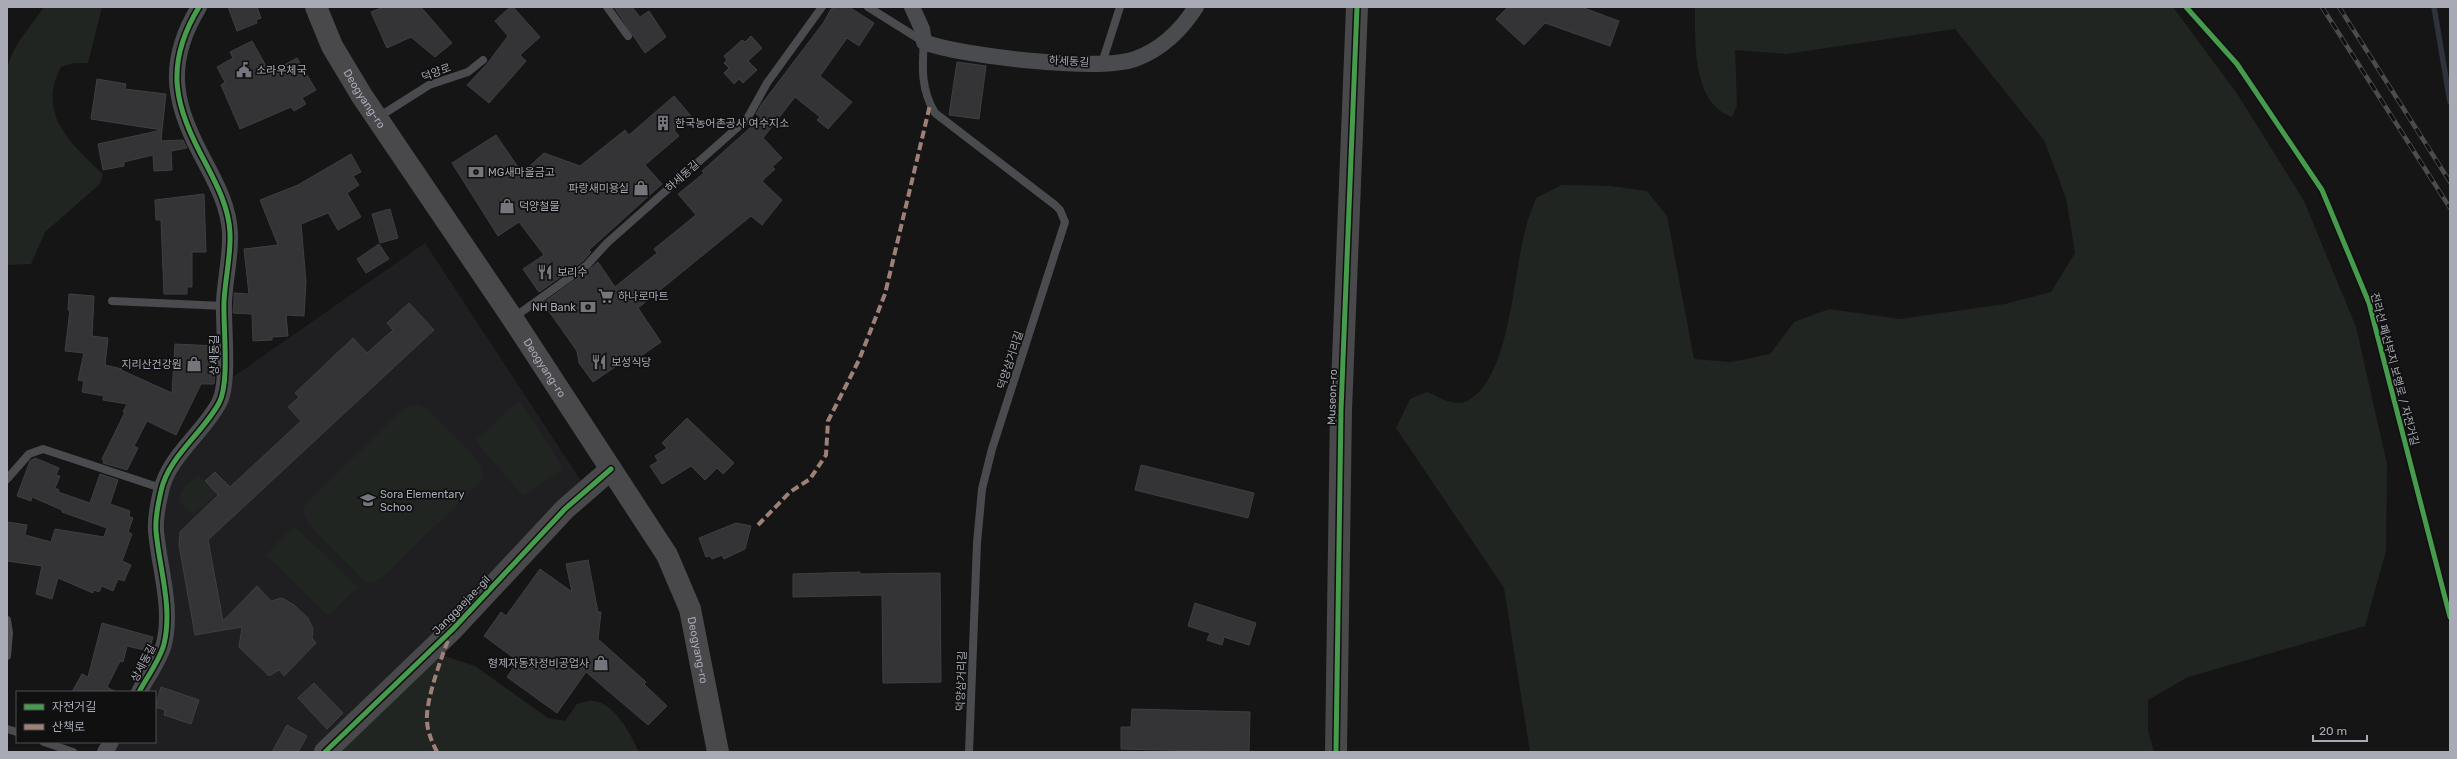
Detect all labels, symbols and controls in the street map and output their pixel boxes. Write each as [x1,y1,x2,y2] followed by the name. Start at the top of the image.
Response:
[1048,54,1090,69] street label: 하세동길
[235,61,253,79] public building icon: 소라우체국
[420,61,453,84] street label: 덕양로
[256,64,307,77] place label: 소라우체국
[340,67,388,131] street label: Deogyang-ro
[654,114,672,132] building icon: 한국농어촌공사 여수지소
[675,117,789,130] place label: 한국농어촌공사 여수지소
[663,158,702,195] street label: 하세동길
[467,163,485,181] bank icon: MG새마을금고
[488,166,555,179] place label: MG새마을금고
[632,179,650,197] shop icon: 파랑새미용실
[568,182,629,195] place label: 파랑새미용실
[498,197,516,215] shop icon: 덕양철물
[519,200,559,213] place label: 덕양철물
[536,263,554,281] restaurant icon: 보리수
[557,266,587,279] place label: 보리수
[597,287,615,305] supermarket icon: 하나로마트
[618,290,669,303] place label: 하나로마트
[2368,291,2421,447] street label: 전라선 폐선부지 보행로 / 자전거길
[579,298,597,316] bank icon: NH Bank
[532,301,576,314] place label: NH Bank
[995,329,1026,391] street label: 덕양삼거리길
[208,335,221,375] street label: 상세동길
[520,336,568,400] street label: Deogyang-ro
[590,353,608,371] restaurant icon: 보성식당
[185,355,203,373] shop icon: 지리산건강원
[611,356,651,369] place label: 보성식당
[121,358,182,371] place label: 지리산건강원
[1325,369,1340,425] street label: Museon-ro
[380,488,465,514] place label: Sora Elementary Schoo
[359,491,377,509] school or university icon: Sora Elementary Schoo
[430,573,493,638] street label: Janggaejae-gil
[685,616,710,684] street label: Deogyang-ro
[128,642,159,684] street label: 상세동길
[954,650,969,712] street label: 덕양삼거리길
[592,654,610,672] shop icon: 형제자동차정비공업사
[488,657,589,670] place label: 형제자동차정비공업사
[16,691,156,743] legend
[52,700,96,714] text: 자전거길
[2313,717,2367,743] scale bar
[52,720,85,734] text: 산책로
[2319,724,2347,738] text: 20 m

